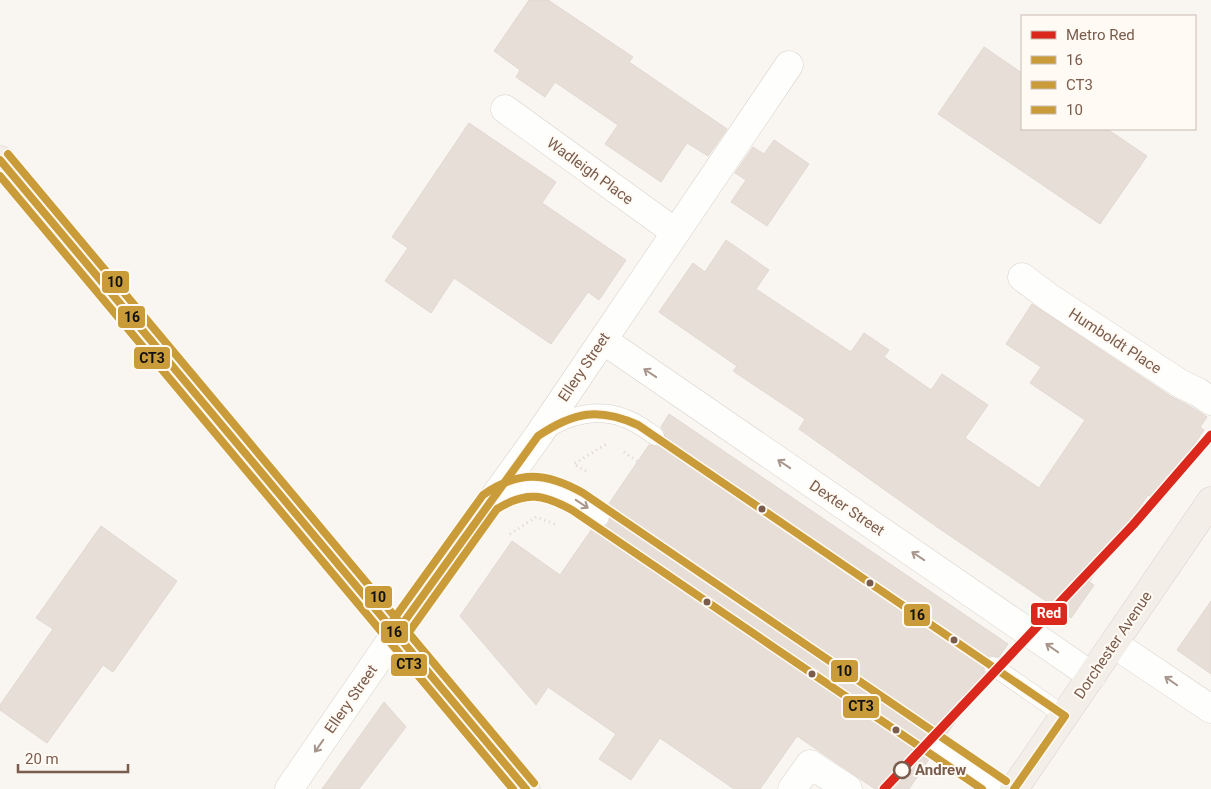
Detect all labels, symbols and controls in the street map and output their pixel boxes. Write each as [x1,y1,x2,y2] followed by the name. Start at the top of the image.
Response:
[1021,15,1196,130] legend
[1066,26,1135,44] text: Metro Red
[1066,51,1083,69] text: 16
[1066,76,1093,94] text: CT3
[1066,101,1083,119] text: 10
[543,134,637,208] street label: Wadleigh Place
[101,270,130,294] line badge: 10
[107,274,123,290] text: 10
[1065,304,1165,378] street label: Humboldt Place
[117,305,146,329] line badge: 16
[124,309,140,325] text: 16
[554,329,614,405] street label: Ellery Street
[133,346,171,370] line badge: CT3
[139,350,165,366] text: CT3
[643,367,657,377] one-way arrow
[777,459,791,469] one-way arrow
[806,476,888,540] street label: Dexter Street
[575,499,589,510] one-way arrow
[757,504,767,514] unlabelled marker
[911,551,925,561] one-way arrow
[865,578,875,588] unlabelled marker
[364,585,393,609] line badge: 10
[1070,588,1156,702] street label: Dorchester Avenue
[370,589,386,605] text: 10
[702,597,712,607] unlabelled marker
[1030,602,1068,626] line badge: Red
[903,603,931,627] line badge: 16
[1037,605,1061,621] text: Red
[909,607,925,623] text: 16
[380,620,409,644] line badge: 16
[386,624,402,640] text: 16
[949,635,959,645] unlabelled marker
[1045,643,1059,653] one-way arrow
[390,653,428,677] line badge: CT3
[396,656,422,672] text: CT3
[830,659,859,683] line badge: 10
[321,661,381,737] street label: Ellery Street
[836,663,852,679] text: 10
[807,669,817,679] unlabelled marker
[1164,676,1178,686] one-way arrow
[842,695,880,719] line badge: CT3
[848,698,874,714] text: CT3
[891,725,901,735] unlabelled marker
[314,739,324,753] one-way arrow
[18,742,128,774] scale bar
[25,750,59,768] text: 20 m
[893,761,911,779] marker: Andrew
[915,761,966,779] place label: Andrew

